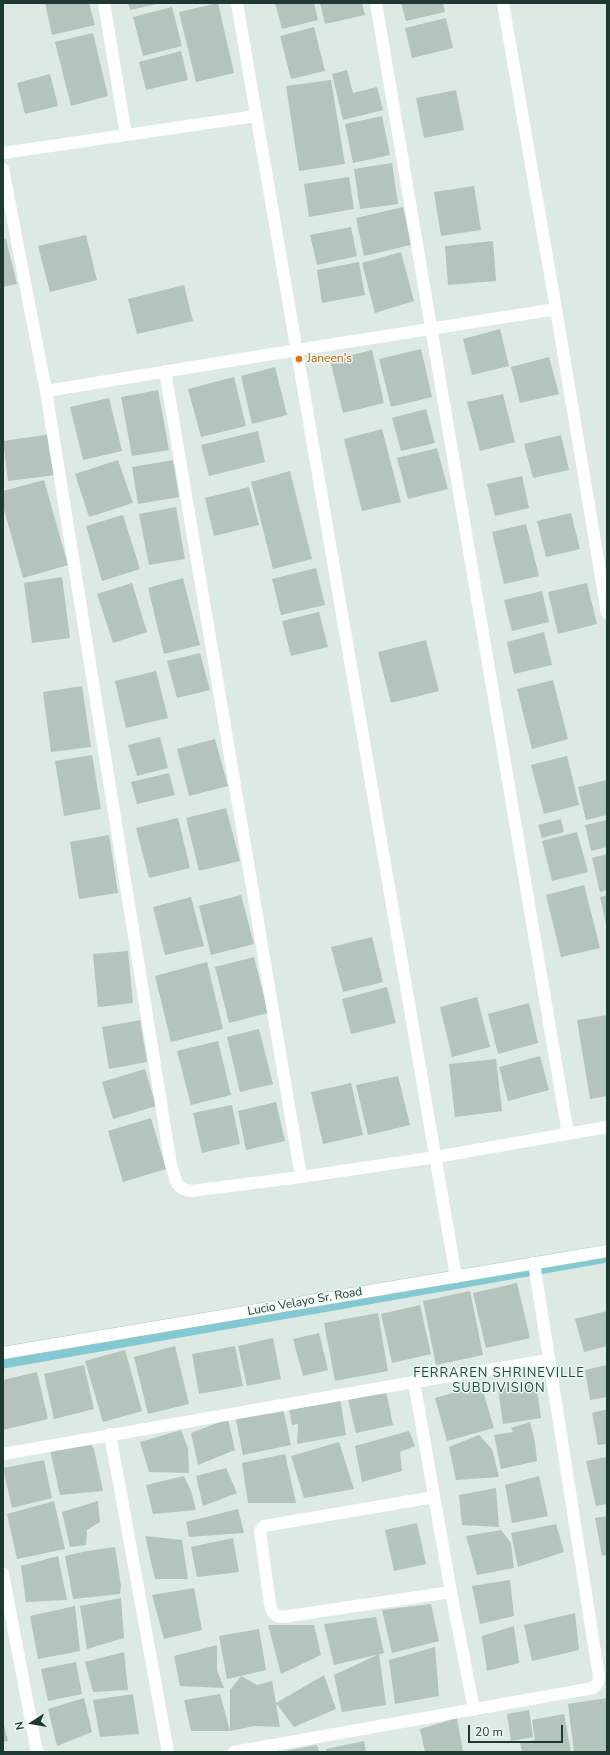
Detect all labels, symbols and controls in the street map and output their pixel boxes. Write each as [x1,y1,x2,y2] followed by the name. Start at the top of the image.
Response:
[307,352,352,366] place label: Janeen's
[294,354,304,364] marker: Janeen's
[247,1285,363,1319] street label: Lucio Velayo Sr. Road
[413,1366,585,1397] district label: FERRAREN SHRINEVILLE SUBDIVISION
[12,1703,52,1743] north arrow
[470,1717,565,1743] scale bar
[12,1720,28,1731] text: N
[475,1724,503,1740] text: 20 m

